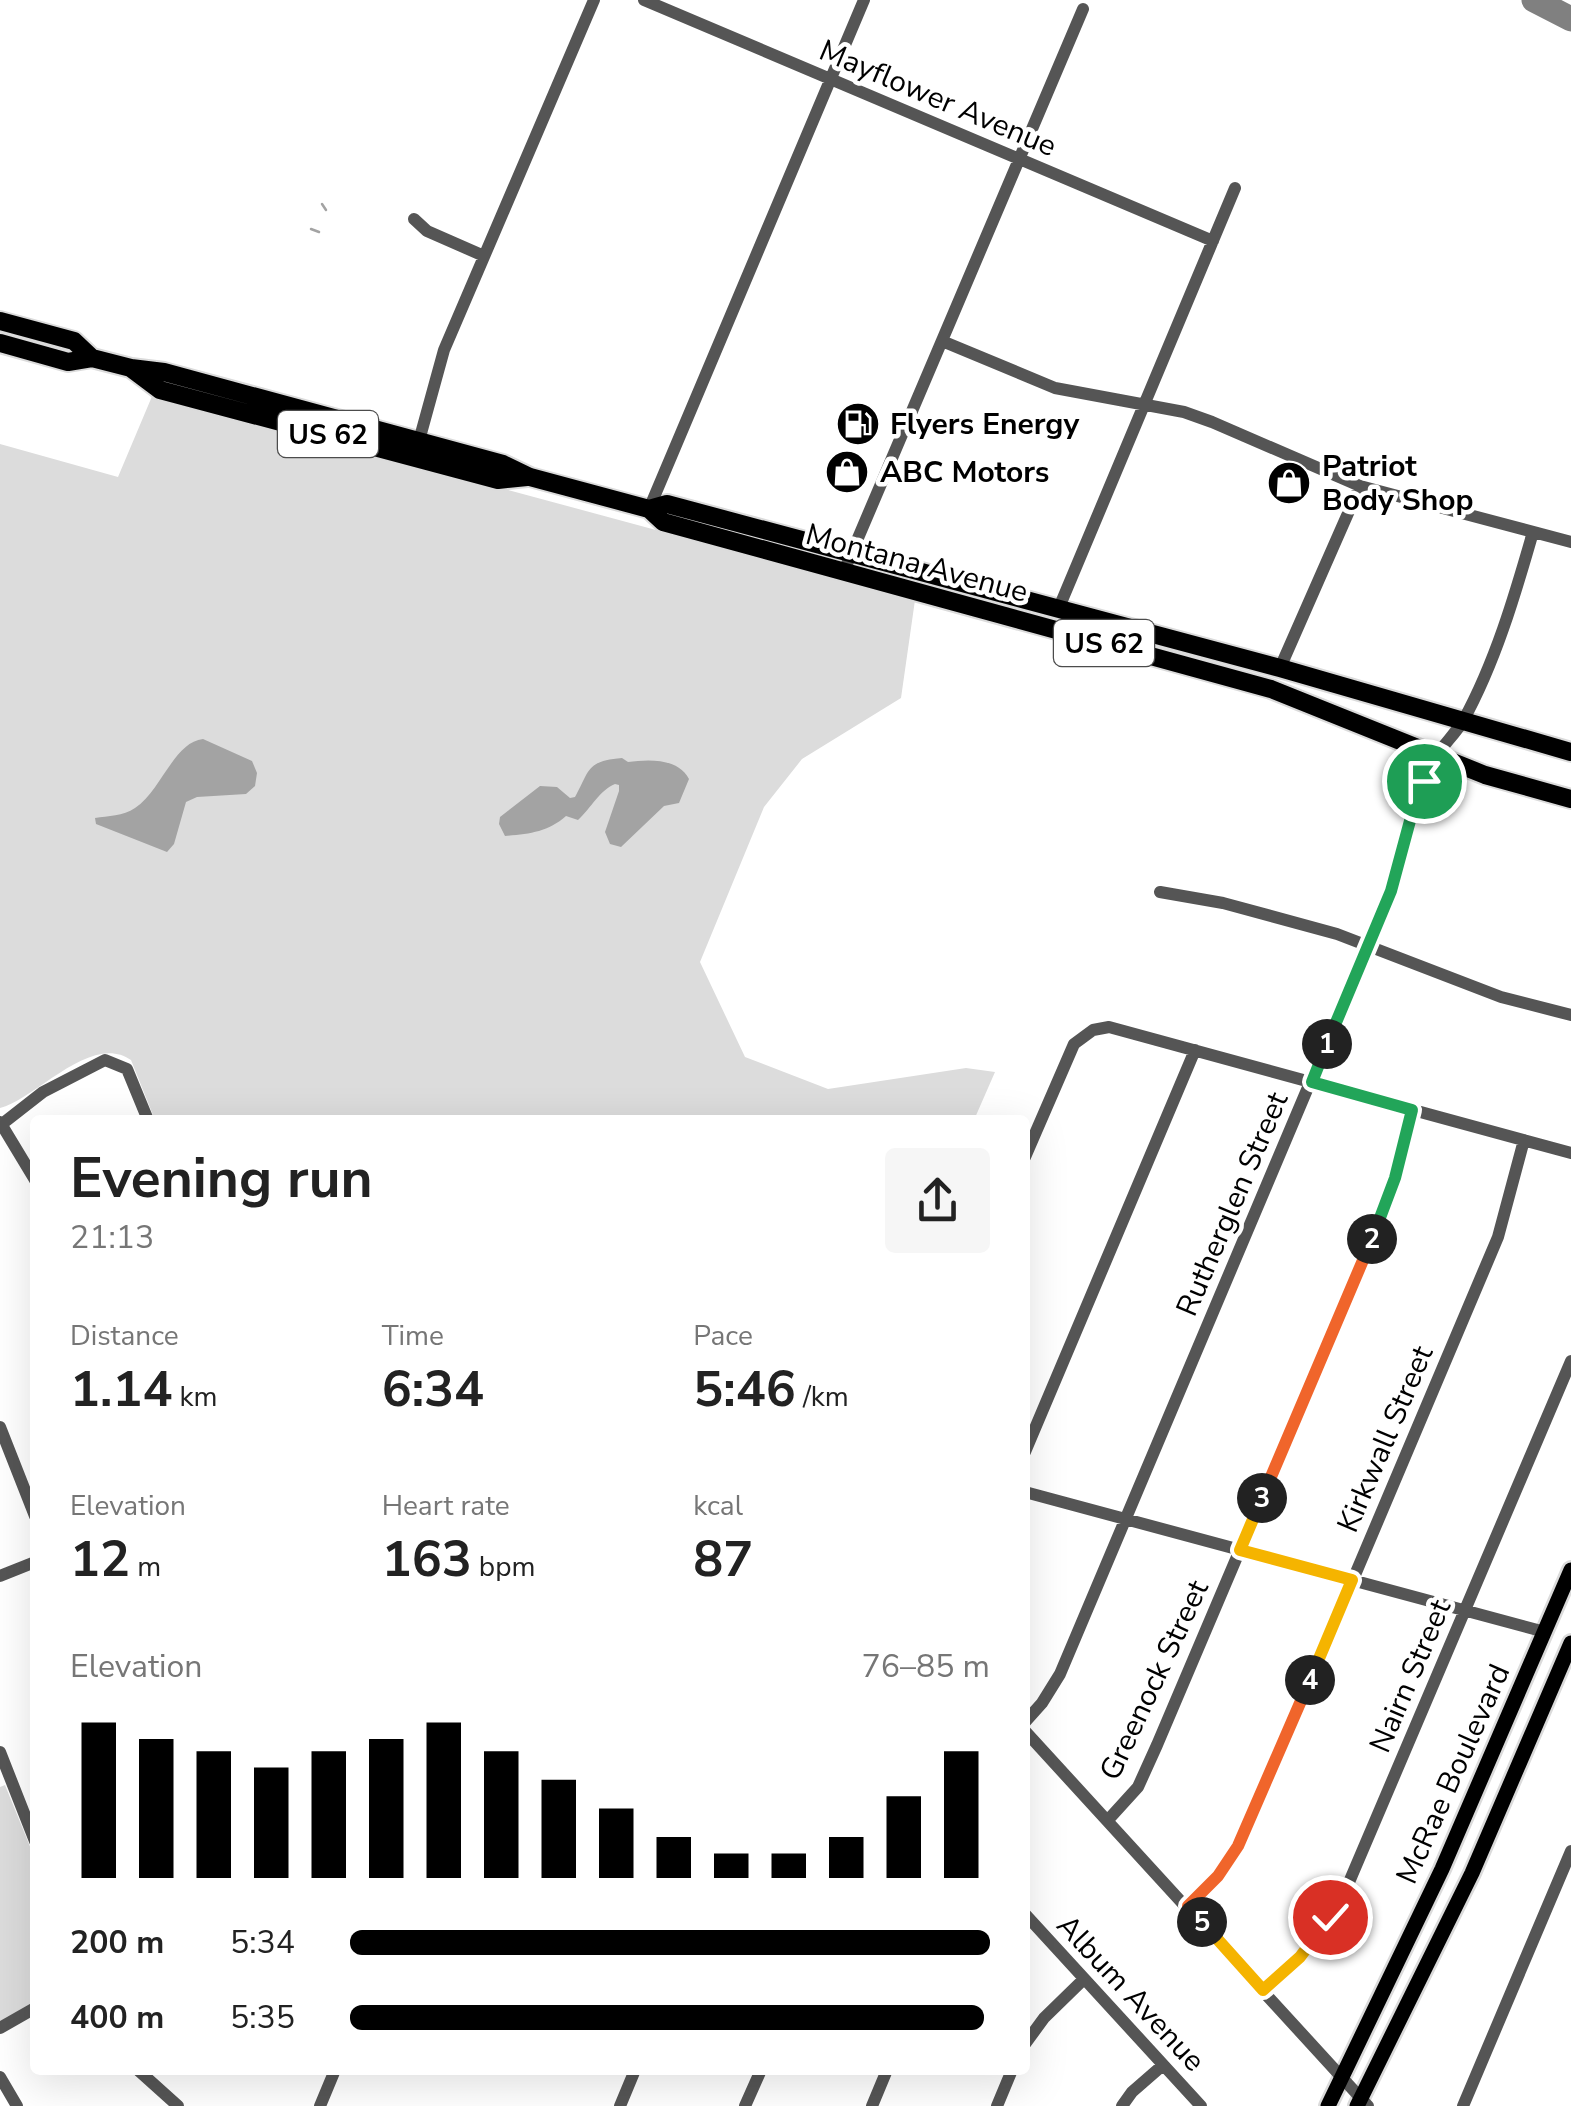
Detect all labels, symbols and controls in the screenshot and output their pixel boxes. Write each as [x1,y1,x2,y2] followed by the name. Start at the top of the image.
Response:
[813,30,1063,167] street label: Mayflower Avenue
[835,401,881,447] fuel station icon: Flyers Energy
[890,404,1079,445] place label: Flyers Energy
[278,411,378,457] road number: US 62
[1322,446,1474,521] place label: Patriot Body Shop
[824,449,870,495] shop icon: ABC Motors
[880,452,1050,493] place label: ABC Motors
[1266,460,1312,506] shop icon: Patriot Body Shop
[801,514,1033,613] street label: Montana Avenue
[1054,620,1154,666] road number: US 62
[1382,739,1467,824] pin
[1397,754,1452,809] icon: arrive
[1302,1019,1352,1069] pin: 1
[1319,1025,1335,1063] text: 1
[1167,1085,1298,1323] street label: Rutherglen Street
[70,1141,373,1216] text: Evening run
[885,1148,990,1253] button: share
[1347,1214,1397,1264] pin: 2
[70,1216,154,1259] text: 21:13
[1364,1220,1380,1258] text: 2
[70,1317,179,1355] text: Distance
[382,1317,444,1355] text: Time
[693,1317,753,1355] text: Pace
[1328,1339,1443,1539] street label: Kirkwall Street
[70,1355,172,1424] text: 1.14
[382,1355,484,1424] text: 6:34
[693,1355,796,1424] text: 5:46
[172,1378,218,1416] text: km
[796,1378,849,1416] text: /km
[1237,1473,1287,1523] pin: 3
[1254,1479,1270,1517] text: 3
[70,1487,186,1525] text: Elevation
[382,1487,510,1525] text: Heart rate
[693,1487,743,1525] text: kcal
[70,1525,130,1594] text: 12
[382,1525,472,1594] text: 163
[693,1525,753,1594] text: 87
[130,1548,161,1586] text: m
[472,1548,535,1586] text: bpm
[1090,1573,1219,1787] street label: Greenock Street
[1360,1593,1461,1759] street label: Nairn Street
[70,1645,203,1688] text: Elevation
[862,1645,990,1688] text: 76–85 m
[1285,1655,1335,1705] pin: 4
[1387,1658,1520,1891] street label: McRae Boulevard
[1302,1661,1318,1699] text: 4
[1288,1875,1373,1960] pin
[1303,1890,1358,1945] icon: check
[1177,1897,1227,1947] pin: 5
[1194,1903,1210,1941] text: 5
[1047,1906,1214,2081] street label: Album Avenue
[70,1921,164,1964] text: 200 m
[230,1921,295,1964] text: 5:34
[70,1996,164,2039] text: 400 m
[230,1996,295,2039] text: 5:35

